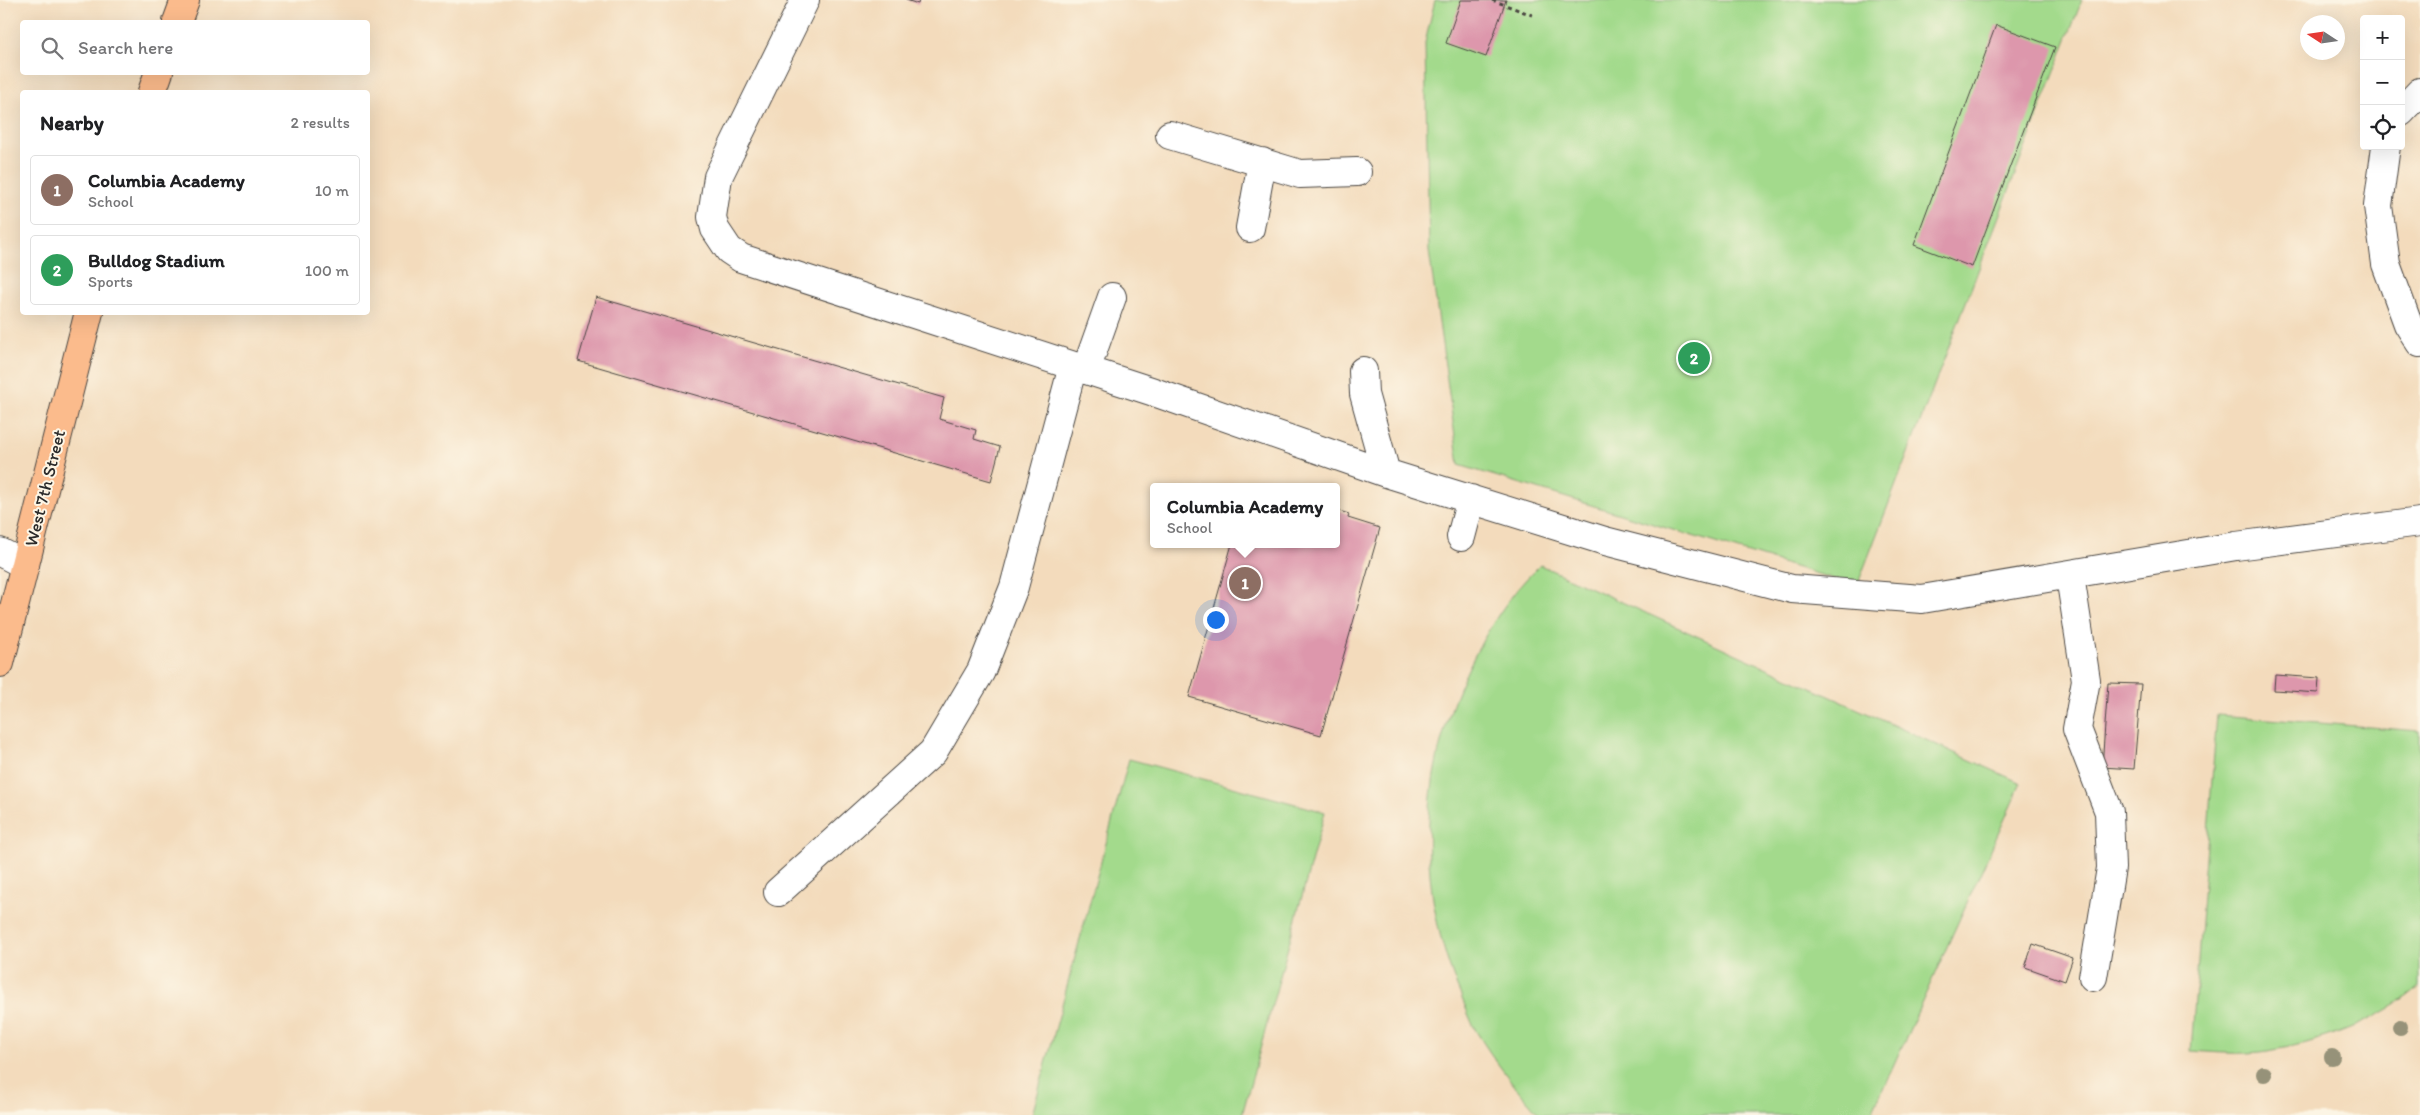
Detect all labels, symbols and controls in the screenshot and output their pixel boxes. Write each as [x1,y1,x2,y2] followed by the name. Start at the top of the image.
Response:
[2300,15,2345,60] north arrow
[2360,15,2405,150] map controls
[2360,15,2405,60] button: +
[20,20,370,75] search box
[38,34,66,62] icon: search
[78,36,173,59] text: Search here
[2360,60,2405,105] button: −
[2360,105,2405,150] button: locate
[40,110,104,135] text: Nearby
[290,113,350,132] text: 2 results
[88,169,245,192] text: Columbia Academy
[53,181,61,200] text: 1
[315,181,349,200] text: 10 m
[88,192,134,211] text: School
[88,249,225,272] text: Bulldog Stadium
[53,261,61,280] text: 2
[305,261,349,280] text: 100 m
[88,272,133,291] text: Sports
[1678,339,1710,377] pin: 2
[20,427,70,549] street label: West 7th Street
[1150,483,1340,548] popup
[1167,495,1323,518] text: Columbia Academy
[1167,518,1212,537] text: School
[1229,564,1261,602] pin: 1
[1203,607,1229,633] your location

